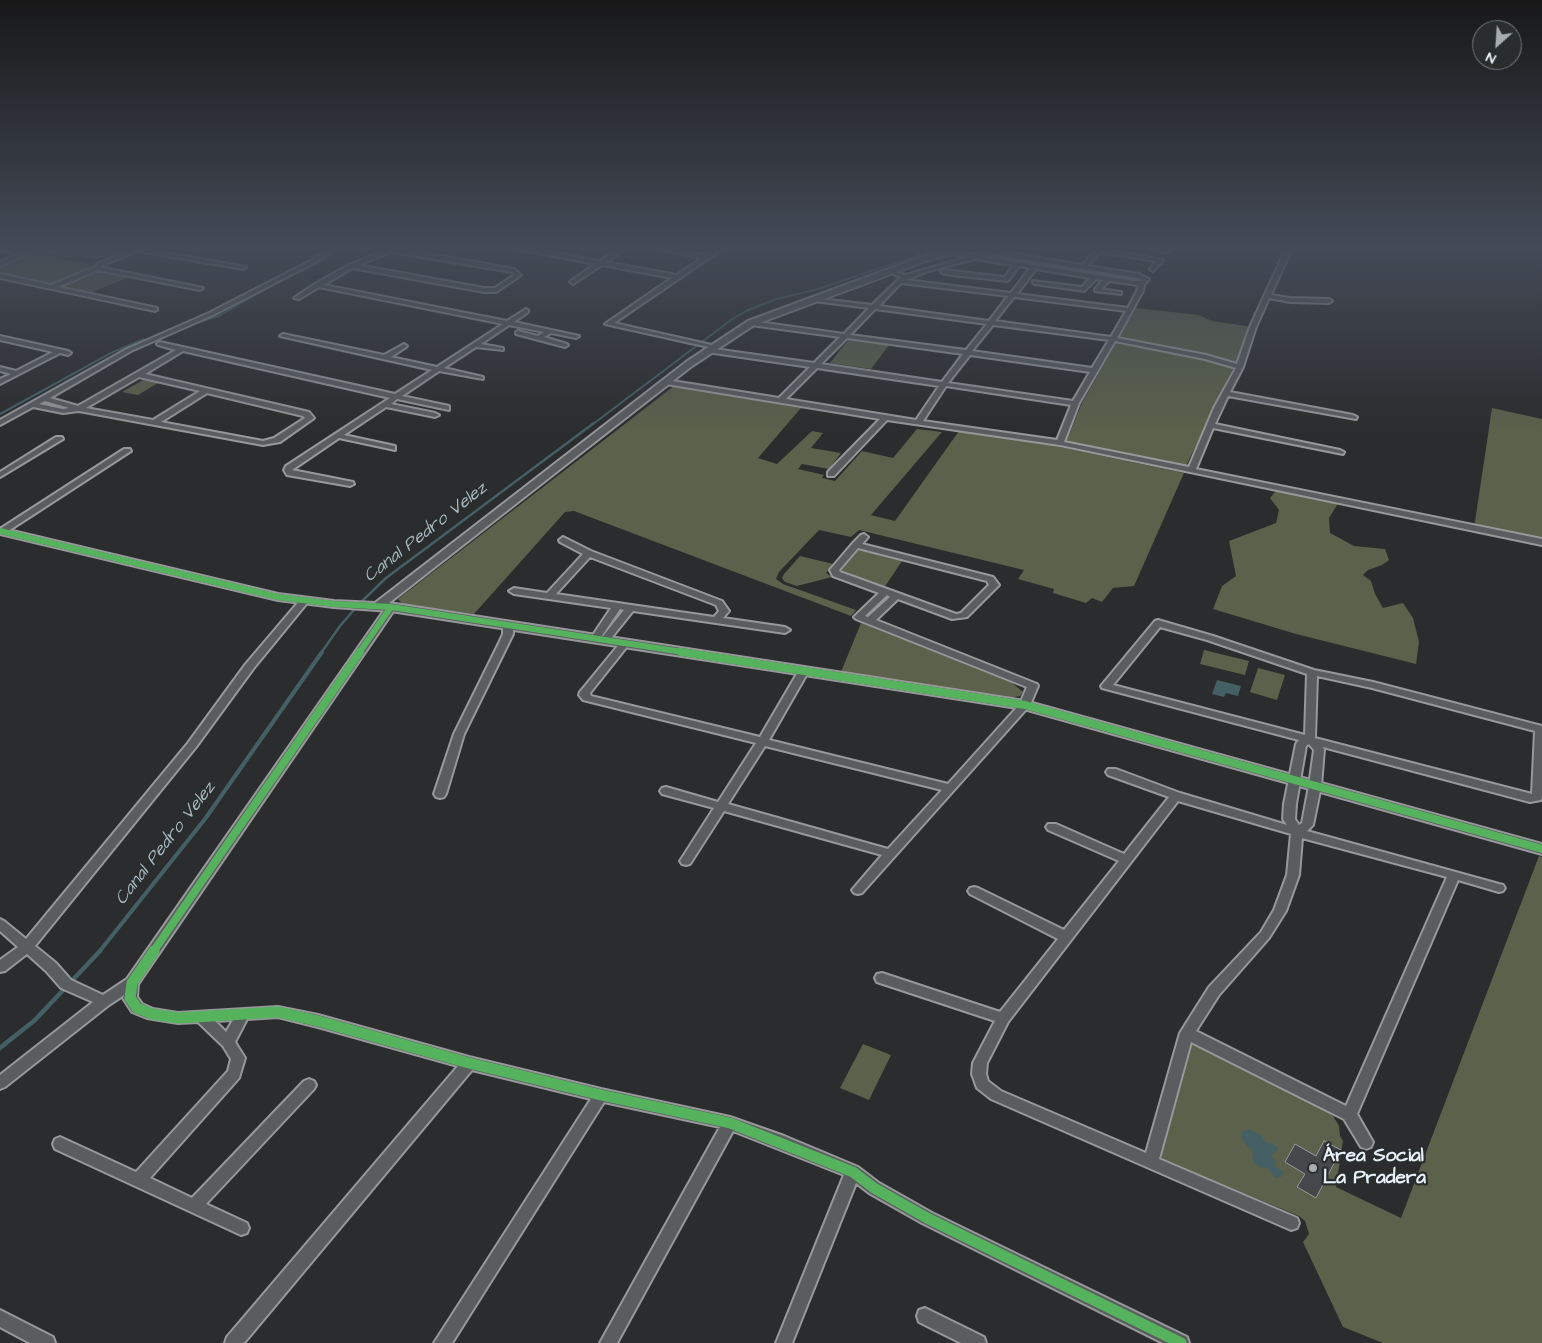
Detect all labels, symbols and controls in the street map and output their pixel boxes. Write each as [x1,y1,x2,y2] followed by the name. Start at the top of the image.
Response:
[1472,20,1522,70] north arrow
[1483,47,1499,68] text: N
[360,478,492,588] water label: Canal Pedro Velez
[111,778,221,910] water label: Canal Pedro Velez
[1323,1146,1426,1190] place label: Área Social La Pradera
[1307,1162,1319,1174] marker: Área Social La Pradera

